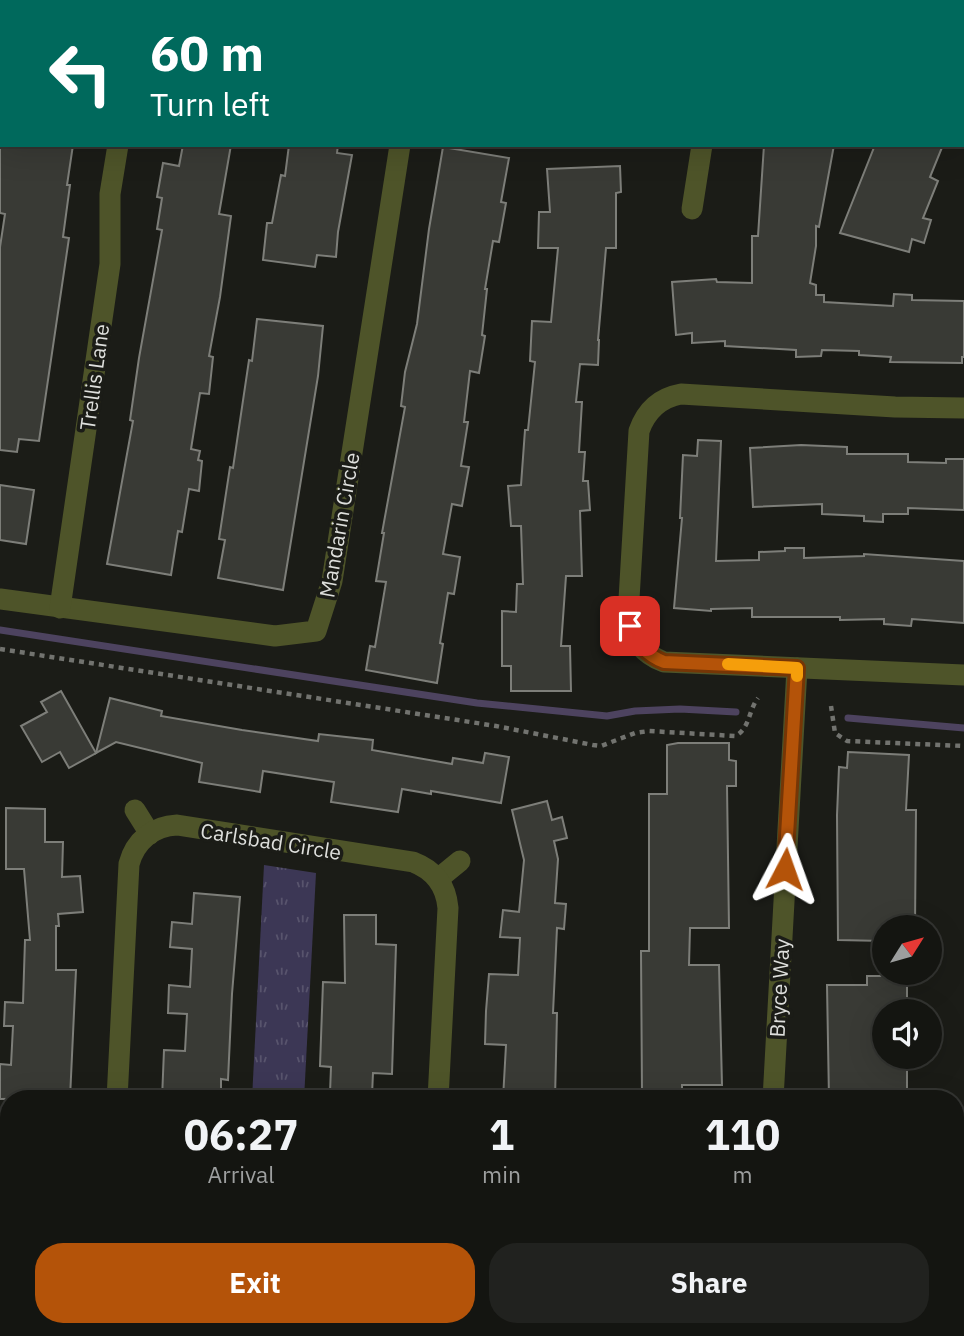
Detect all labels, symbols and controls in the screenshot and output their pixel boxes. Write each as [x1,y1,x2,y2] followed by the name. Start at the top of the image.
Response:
[150,21,264,84] text: 60 m
[35,28,126,119] icon: left
[150,83,270,125] text: Turn left
[73,322,115,432] street label: Trellis Lane
[312,450,366,600] street label: Mandarin Circle
[600,596,660,656] pin
[611,607,649,645] icon: arrive
[199,816,343,866] street label: Carlsbad Circle
[748,832,822,906] position arrow
[872,915,942,985] north arrow
[872,915,942,1069] map controls
[762,937,796,1038] street label: Bryce Way
[872,999,942,1069] button: sound
[184,1107,298,1162] text: 06:27
[489,1107,514,1162] text: 1
[705,1107,780,1162] text: 110
[208,1159,275,1189] text: Arrival
[482,1159,521,1189] text: min
[732,1159,753,1189] text: m
[35,1243,475,1323] button: Exit
[489,1243,929,1323] button: Share

